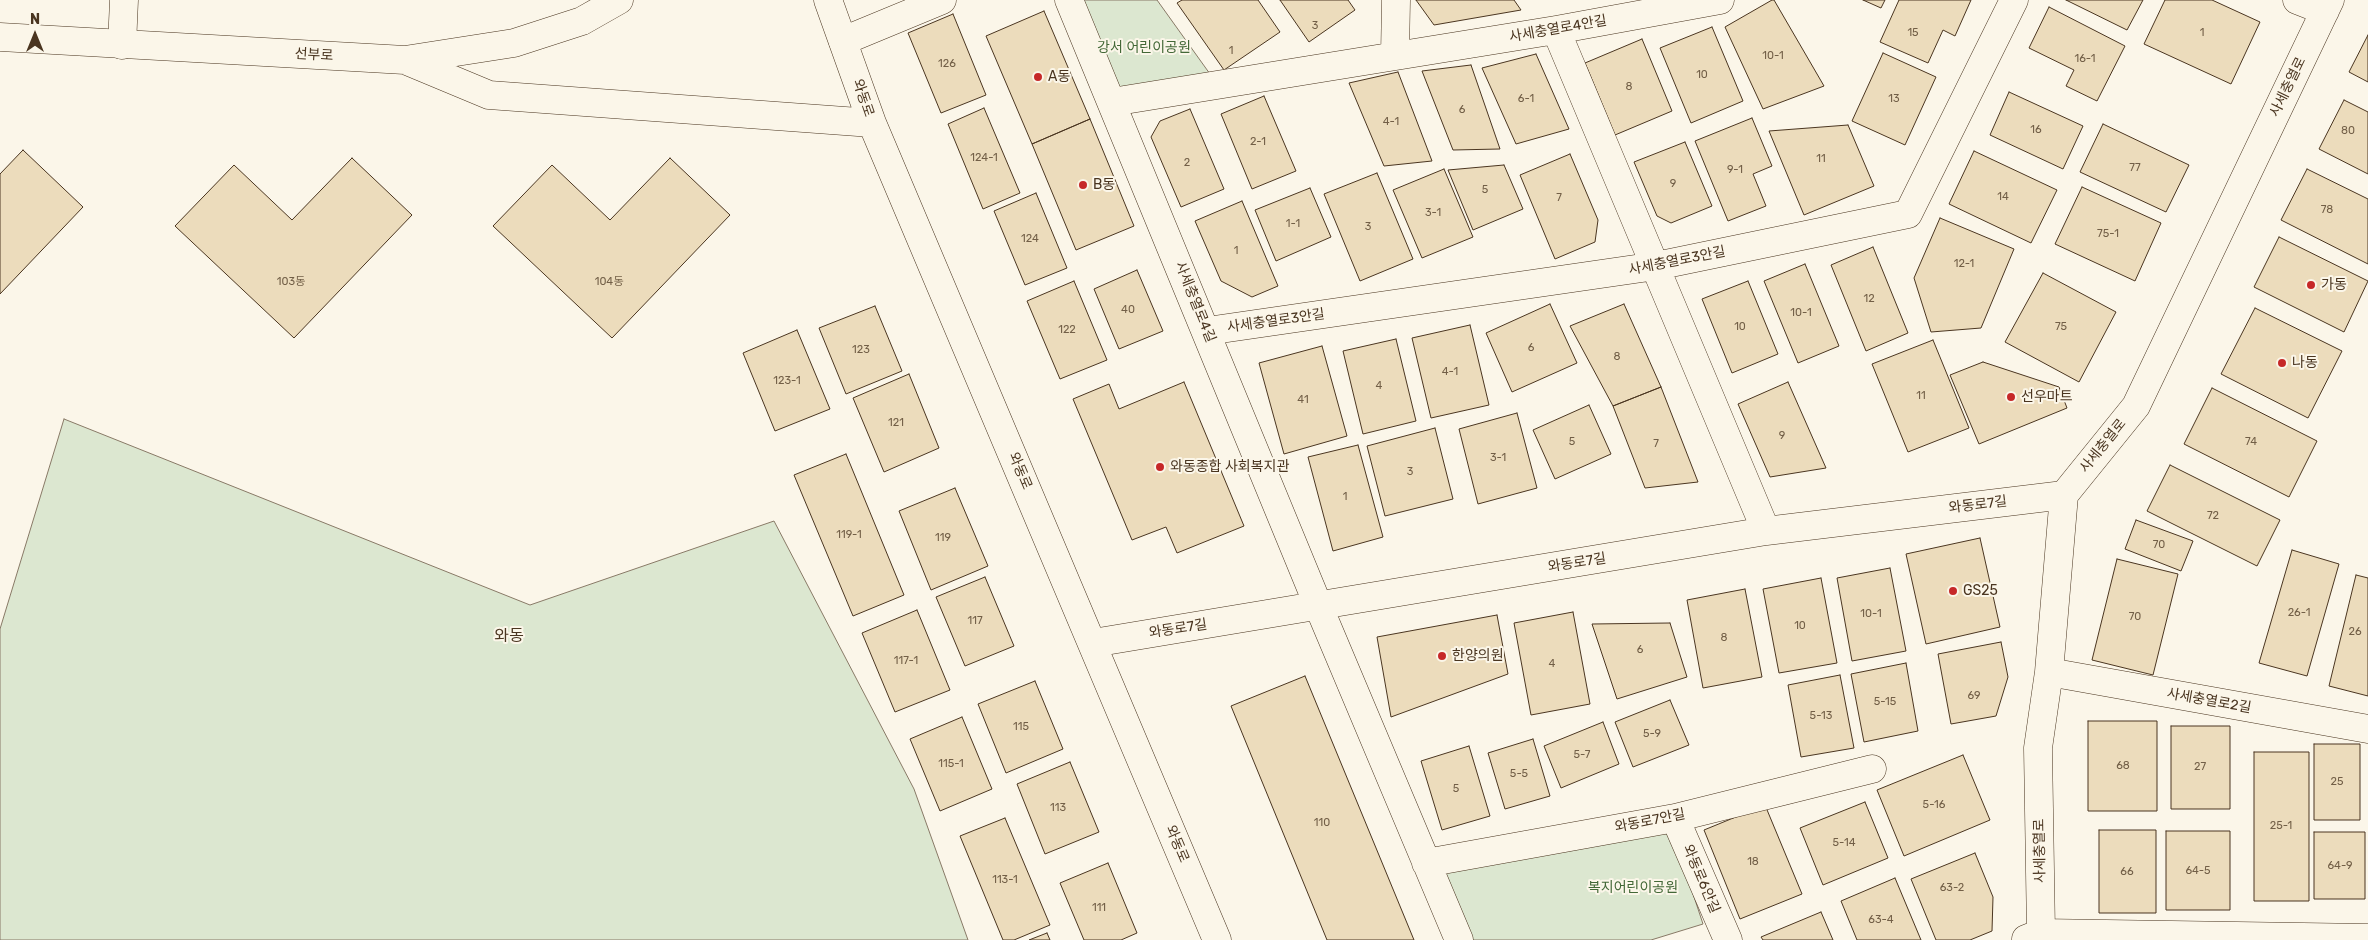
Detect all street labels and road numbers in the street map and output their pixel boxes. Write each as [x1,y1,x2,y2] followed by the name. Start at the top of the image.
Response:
[1508,12,1608,46] street label: 사세충열로4안길
[294,46,334,64] street label: 선부로
[2266,54,2310,120] street label: 사세충열로
[849,77,877,119] street label: 와동로
[1627,243,1727,279] street label: 사세충열로3안길
[1171,259,1219,345] street label: 사세충열로4길
[1226,306,1326,336] street label: 사세충열로3안길
[2076,416,2130,476] street label: 사세충열로
[1005,450,1035,492] street label: 와동로
[1948,493,2008,517] street label: 와동로7길
[1547,550,1607,576] street label: 와동로7길
[1148,616,1208,642] street label: 와동로7길
[2165,685,2253,717] street label: 사세충열로2길
[1613,806,1687,836] street label: 와동로7안길
[2031,819,2049,883] street label: 사세충열로
[1162,823,1192,865] street label: 와동로
[1679,842,1723,916] street label: 와동로6안길

